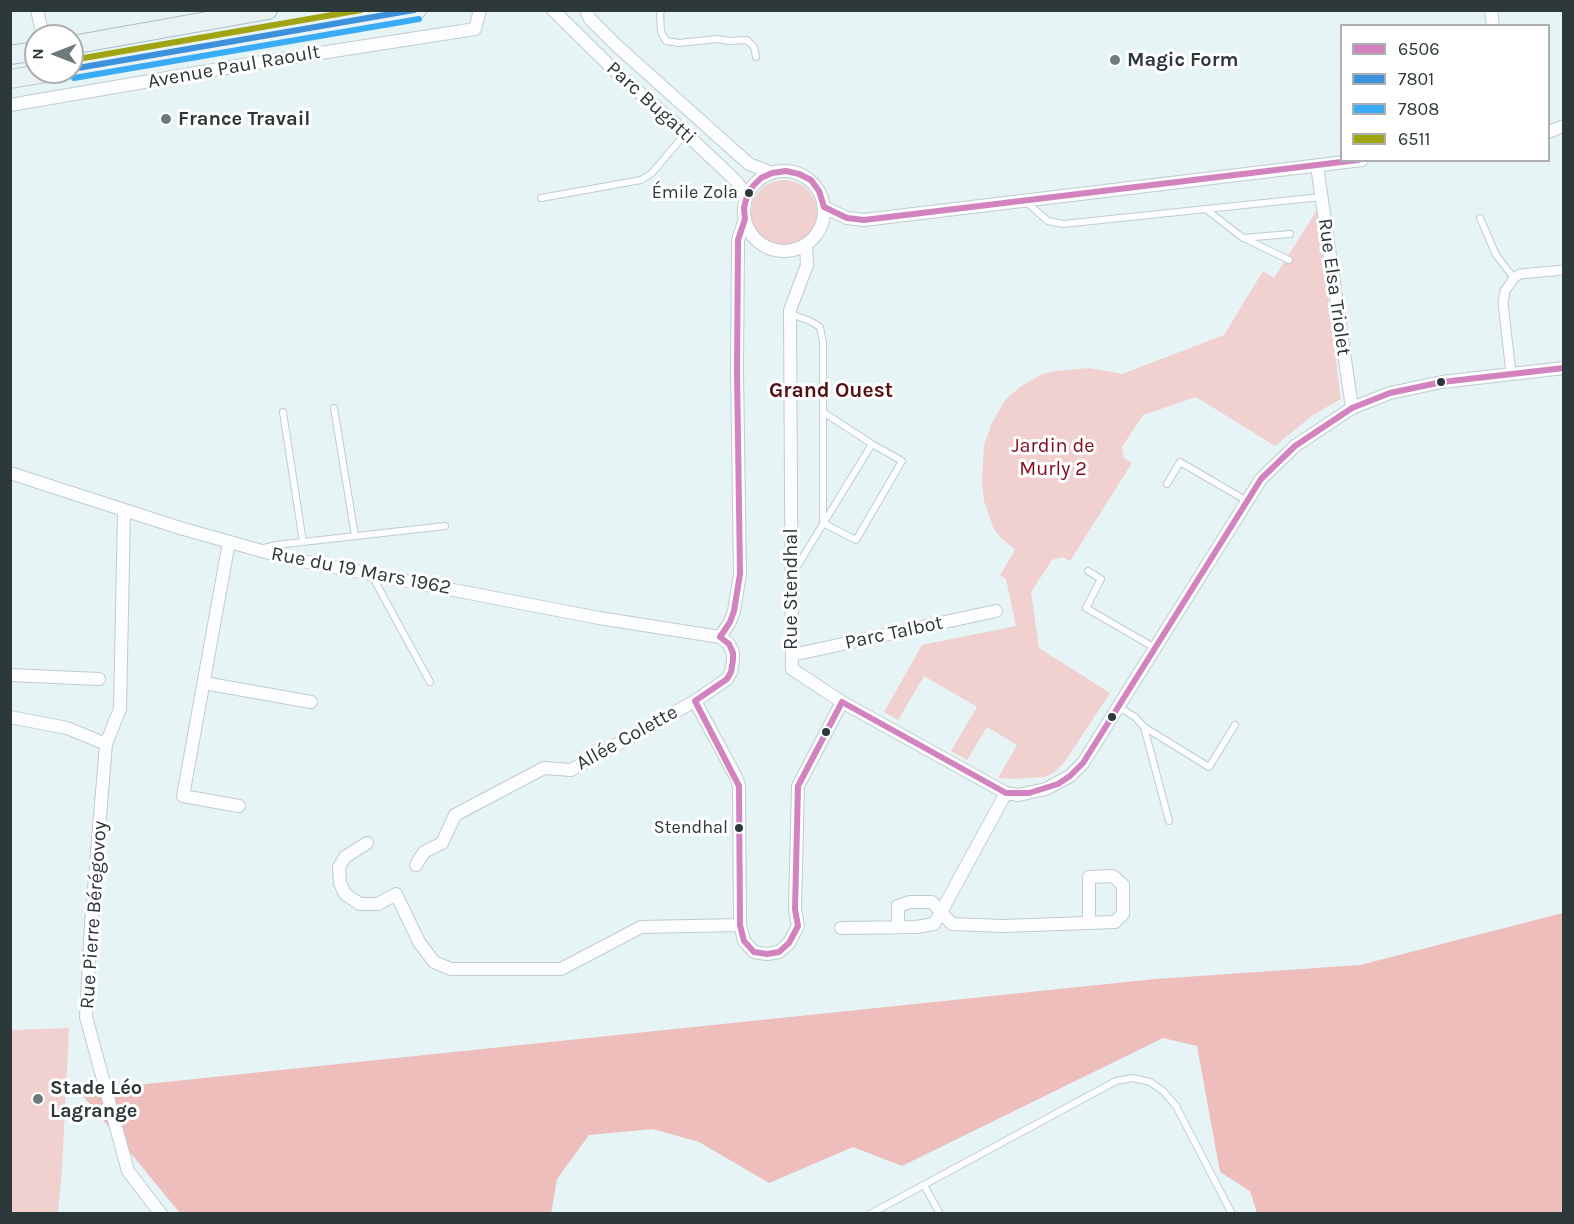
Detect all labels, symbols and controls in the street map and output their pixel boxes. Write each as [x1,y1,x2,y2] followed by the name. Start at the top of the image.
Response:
[24,24,84,84] north arrow
[1340,24,1550,162] legend
[1398,38,1439,60] text: 6506
[146,40,322,94] street label: Avenue Paul Raoult
[28,48,47,60] text: N
[1127,48,1238,72] place label: Magic Form
[1108,53,1122,67] marker: Magic Form
[601,57,701,149] street label: Parc Bugatti
[1398,68,1434,90] text: 7801
[1398,98,1439,120] text: 7808
[178,107,310,131] place label: France Travail
[159,112,173,126] marker: France Travail
[1398,128,1430,150] text: 6511
[652,182,738,204] place label: Émile Zola
[743,187,755,199] marker: Émile Zola
[1312,217,1356,357] street label: Rue Elsa Triolet
[1435,376,1447,388] unlabelled marker
[769,378,893,404] district label: Grand Ouest
[1011,434,1095,481] park label: Jardin de Murly 2
[779,528,803,650] street label: Rue Stendhal
[269,542,453,600] street label: Rue du 19 Mars 1962
[843,611,945,655] street label: Parc Talbot
[572,700,682,776] street label: Allée Colette
[1106,711,1118,723] unlabelled marker
[820,726,832,738] unlabelled marker
[654,817,728,839] place label: Stendhal
[75,820,113,1010] street label: Rue Pierre Bérégovoy
[733,822,745,834] marker: Stendhal
[50,1076,142,1123] place label: Stade Léo Lagrange
[31,1092,45,1106] marker: Stade Léo Lagrange

